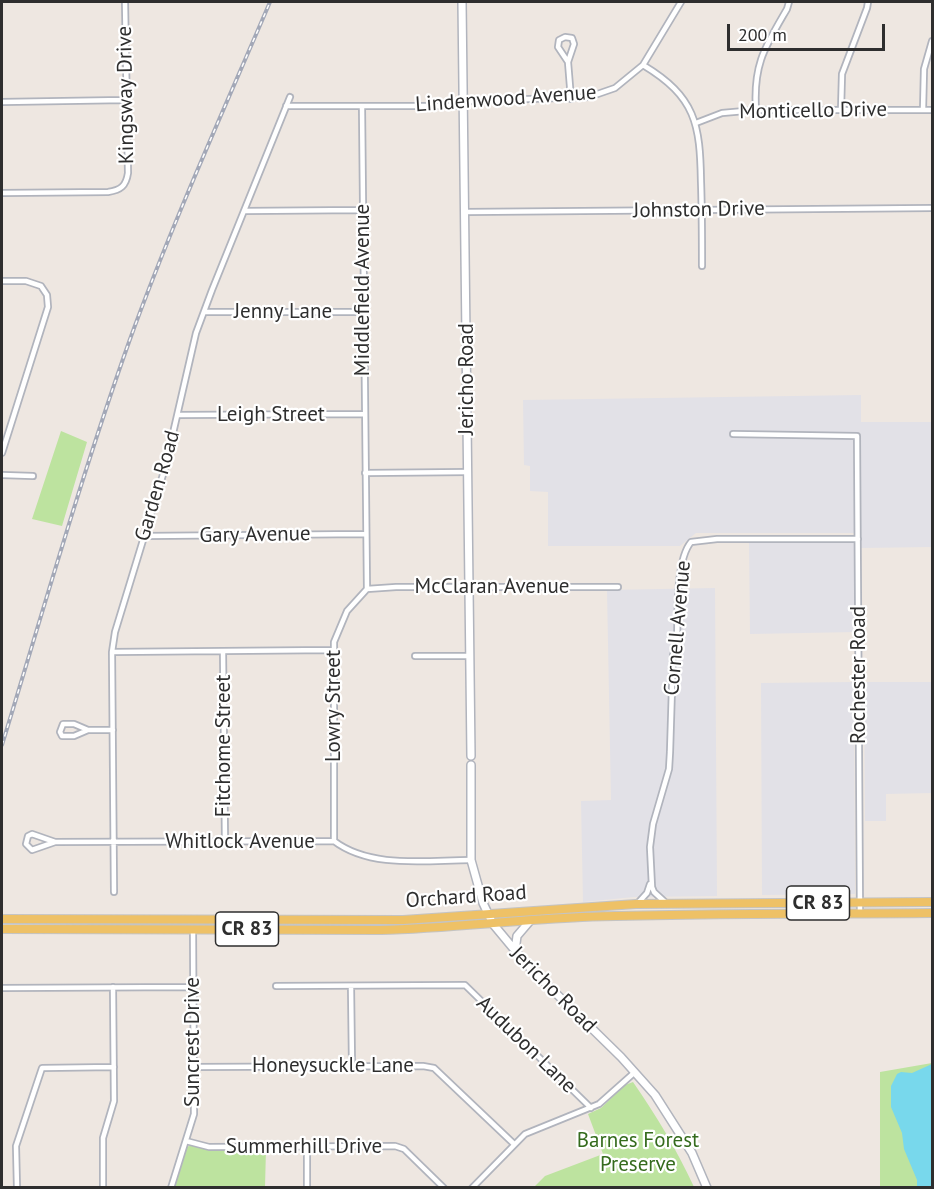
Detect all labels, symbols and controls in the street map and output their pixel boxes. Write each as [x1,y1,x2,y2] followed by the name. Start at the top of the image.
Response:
[730,12,888,50] scale bar
[738,23,787,46] text: 200 m
[112,26,140,164] street label: Kingsway Drive
[415,80,597,118] street label: Lindenwood Avenue
[739,97,887,125] street label: Monticello Drive
[633,196,765,224] street label: Johnston Drive
[350,204,376,376] street label: Middlefield Avenue
[234,299,332,325] street label: Jenny Lane
[454,323,480,435] street label: Jericho Road
[217,402,325,428] street label: Leigh Street
[130,428,186,544] street label: Garden Road
[199,521,311,549] street label: Gary Avenue
[660,560,696,696] street label: Cornell Avenue
[415,574,569,600] street label: McClaran Avenue
[846,606,872,744] street label: Rochester Road
[321,650,347,762] street label: Lowry Street
[211,675,237,817] street label: Fitchome Street
[165,829,315,855] street label: Whitlock Avenue
[405,880,527,914] street label: Orchard Road
[786,886,850,920] road number: CR 83
[216,912,278,946] road number: CR 83
[505,942,601,1038] street label: Jericho Road
[180,977,206,1107] street label: Suncrest Drive
[471,991,581,1099] street label: Audubon Lane
[252,1053,414,1079] street label: Honeysuckle Lane
[577,1128,699,1178] park label: Barnes Forest Preserve
[226,1134,382,1160] street label: Summerhill Drive

